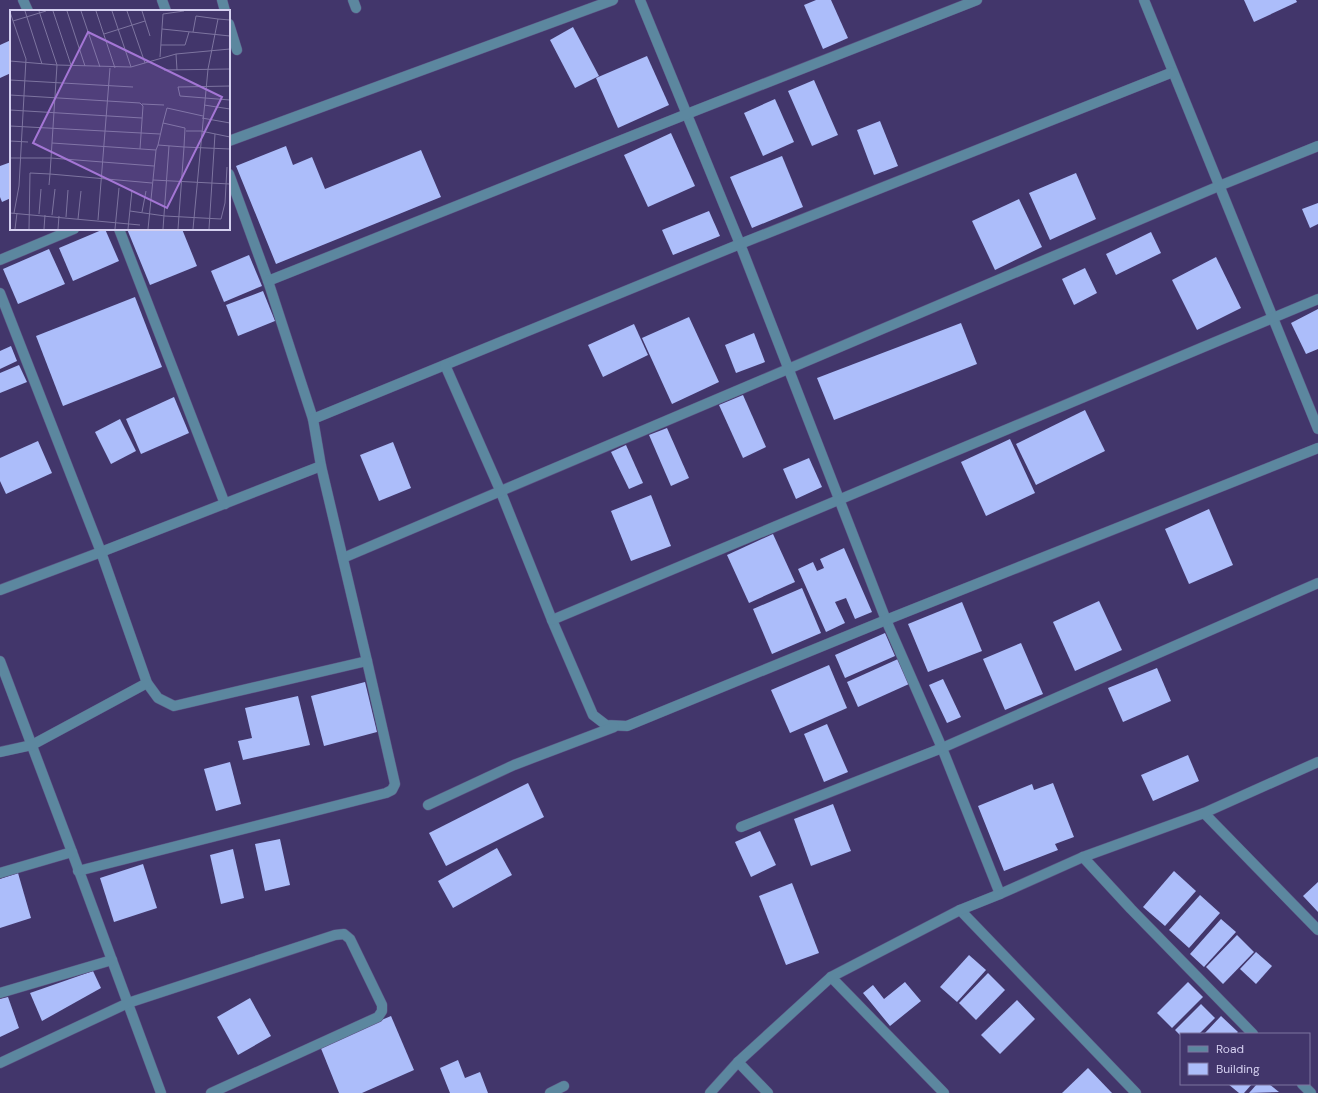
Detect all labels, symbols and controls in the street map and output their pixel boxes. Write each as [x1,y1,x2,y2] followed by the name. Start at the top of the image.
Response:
[10,10,230,230] inset map
[1180,1033,1310,1085] legend
[1216,1041,1244,1057] text: Road
[1216,1061,1260,1077] text: Building

